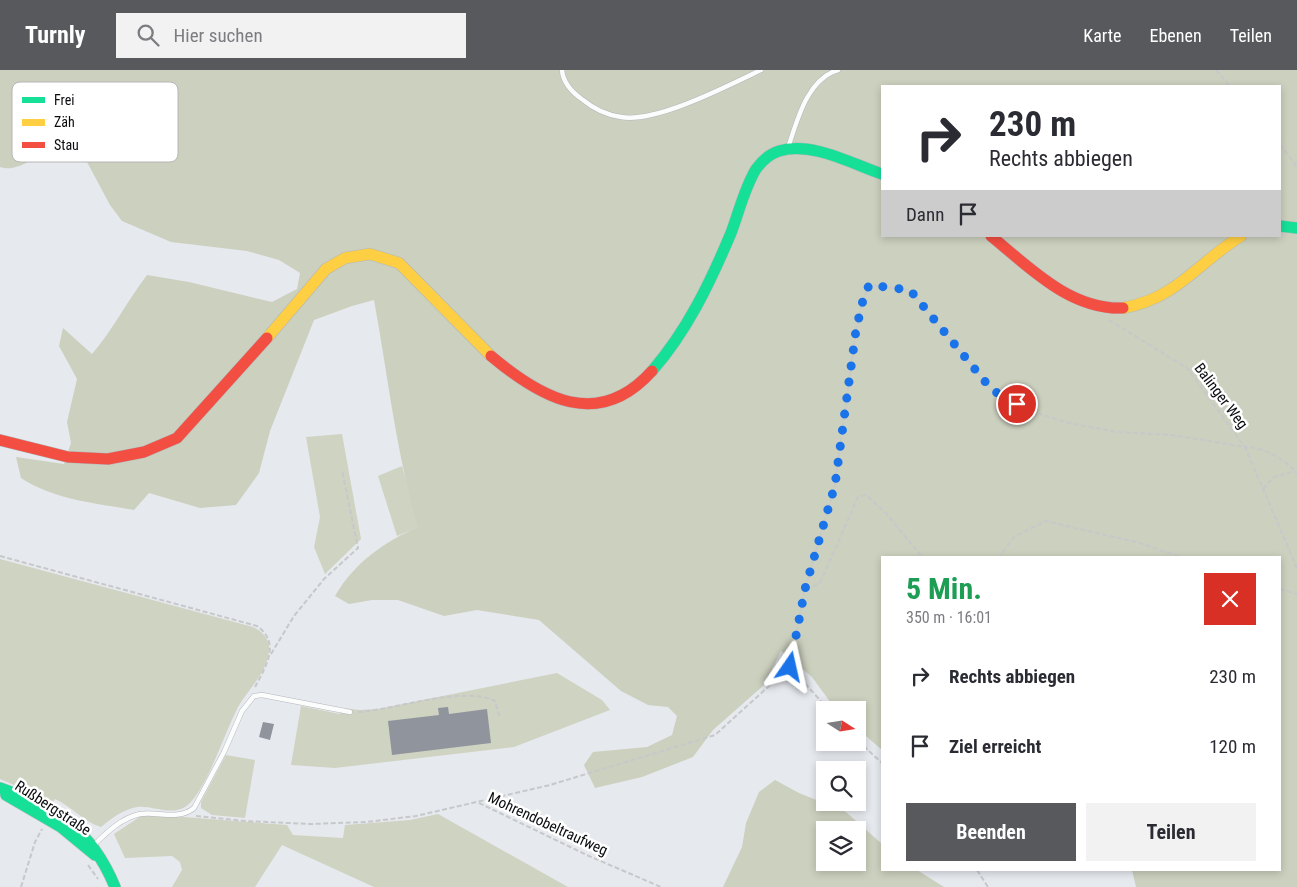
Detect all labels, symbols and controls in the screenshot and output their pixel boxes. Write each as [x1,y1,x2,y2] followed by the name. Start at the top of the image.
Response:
[116,13,466,58] search box
[25,21,86,49] text: Turnly
[134,21,162,49] icon: search
[174,24,263,47] text: Hier suchen
[1083,25,1122,46] text: Karte
[1150,25,1202,46] text: Ebenen
[1230,25,1272,46] text: Teilen
[12,82,178,162] legend
[54,92,74,108] text: Frei
[989,104,1076,145] text: 230 m
[906,105,971,170] icon: right
[54,114,75,130] text: Zäh
[54,137,79,153] text: Stau
[989,146,1133,171] text: Rechts abbiegen
[954,200,982,228] icon: arrive
[906,203,944,226] text: Dann
[1190,360,1252,432] street label: Balinger Weg
[996,383,1038,425] pin
[1003,390,1031,418] icon: arrive
[906,571,982,606] text: 5 Min.
[1204,573,1256,625] button: close
[906,608,992,627] text: 350 m · 16:01
[763,640,815,692] position arrow
[906,662,934,690] icon: right
[949,665,1075,688] text: Rechts abbiegen
[1209,665,1256,688] text: 230 m
[816,701,866,751] north arrow
[816,701,866,871] map controls
[906,732,934,760] icon: arrive
[949,735,1041,758] text: Ziel erreicht
[1209,735,1256,758] text: 120 m
[816,761,866,811] button: search
[12,777,94,839] street label: Rußbergstraße
[485,788,611,860] street label: Mohrendobeltraufweg
[906,803,1076,861] button: Beenden
[1086,803,1256,861] button: Teilen
[816,821,866,871] button: layers

